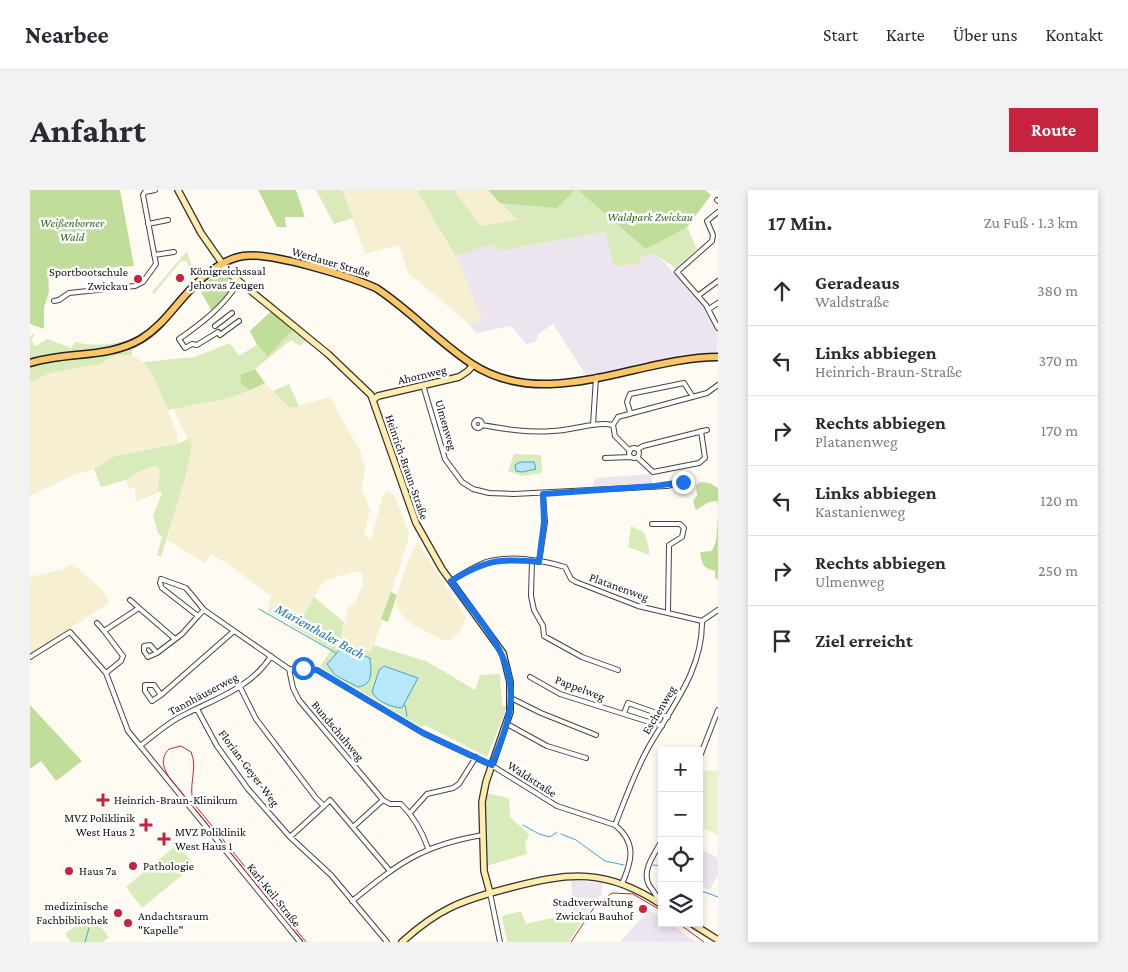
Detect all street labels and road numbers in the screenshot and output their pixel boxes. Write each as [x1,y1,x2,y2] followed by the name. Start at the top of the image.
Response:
[290,244,372,280] street label: Werdauer Straße
[396,363,448,387] street label: Ahornweg
[432,398,460,452] street label: Ulmenweg
[382,413,432,521] street label: Heinrich-Braun-Straße
[587,570,651,604] street label: Platanenweg
[166,670,240,718] street label: Tannhäuserweg
[553,672,607,704] street label: Pappelweg
[639,683,679,737] street label: Eschenweg
[309,698,367,764] street label: Bundschuhweg
[216,727,283,809] street label: Florian-Geyer-Weg
[505,758,559,800] street label: Waldstraße
[244,860,304,930] street label: Karl-Keil-Straße

